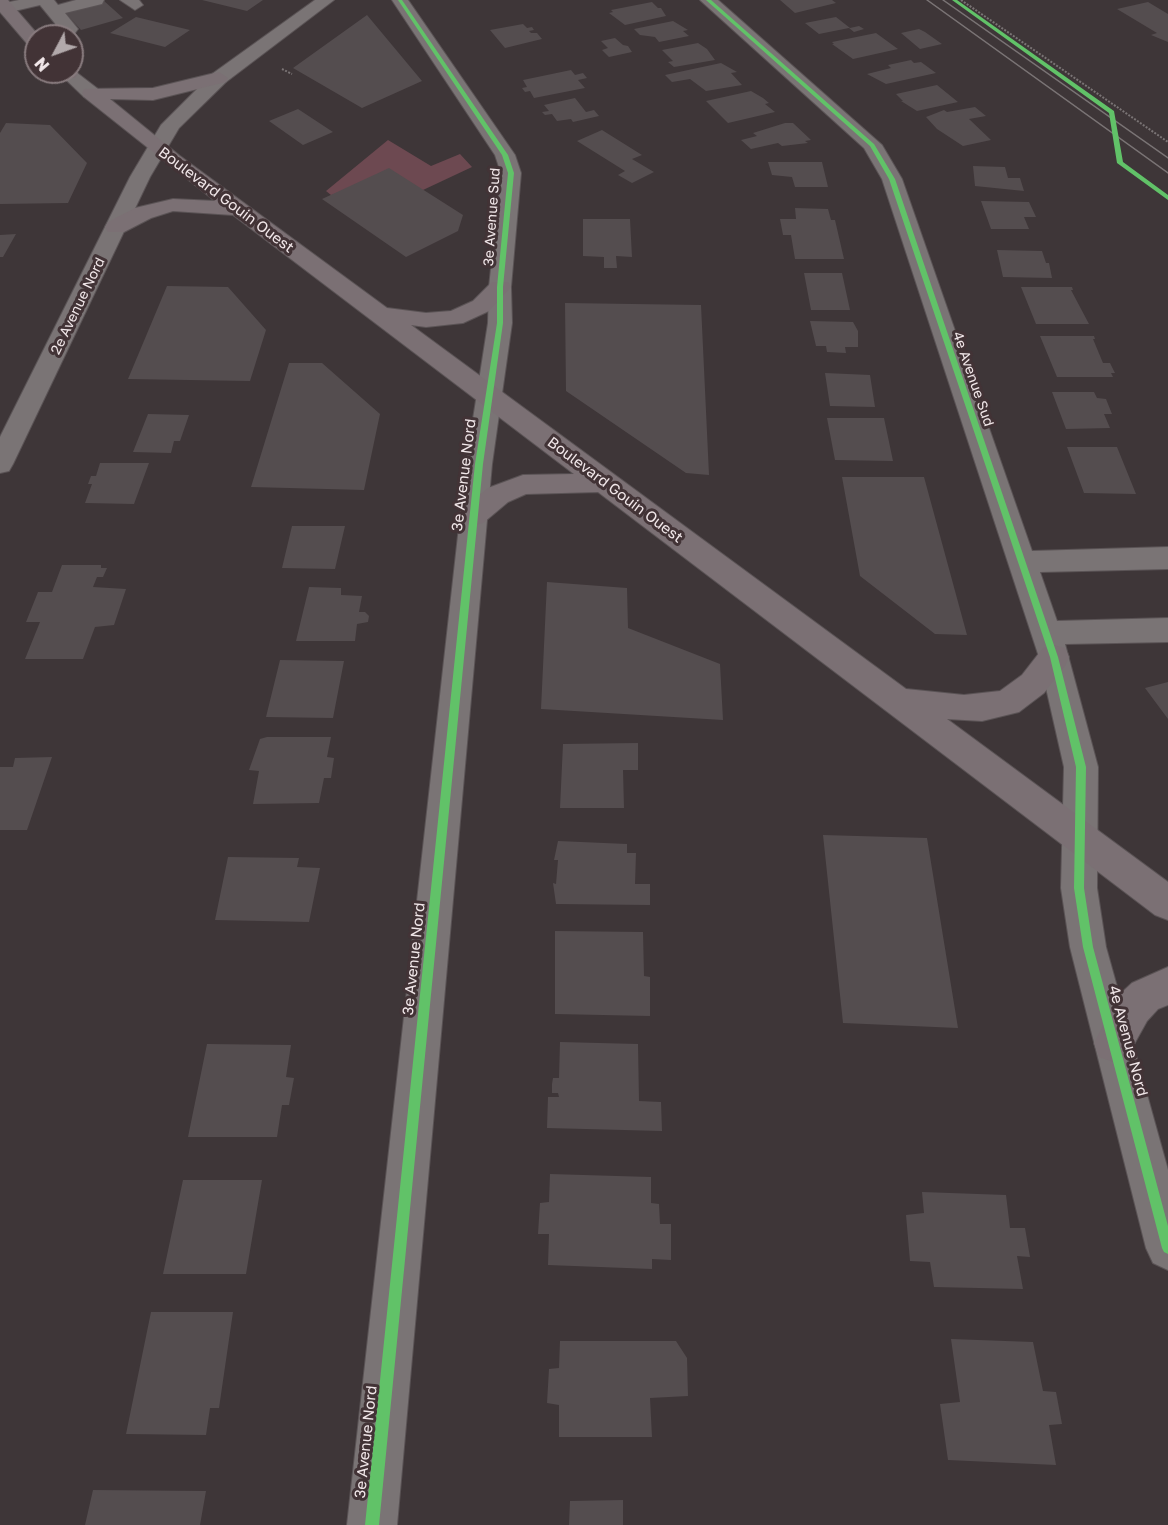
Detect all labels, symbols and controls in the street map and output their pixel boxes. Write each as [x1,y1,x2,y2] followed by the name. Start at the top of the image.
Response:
[24,24,84,84] north arrow
[30,53,53,76] text: N
[155,143,297,257] street label: Boulevard Gouin Ouest
[480,167,504,267] street label: 3e Avenue Sud
[47,255,109,357] street label: 2e Avenue Nord
[949,329,997,429] street label: 4e Avenue Sud
[448,418,480,532] street label: 3e Avenue Nord
[544,433,686,547] street label: Boulevard Gouin Ouest
[399,902,429,1016] street label: 3e Avenue Nord
[1105,984,1151,1098] street label: 4e Avenue Nord
[351,1385,381,1499] street label: 3e Avenue Nord

